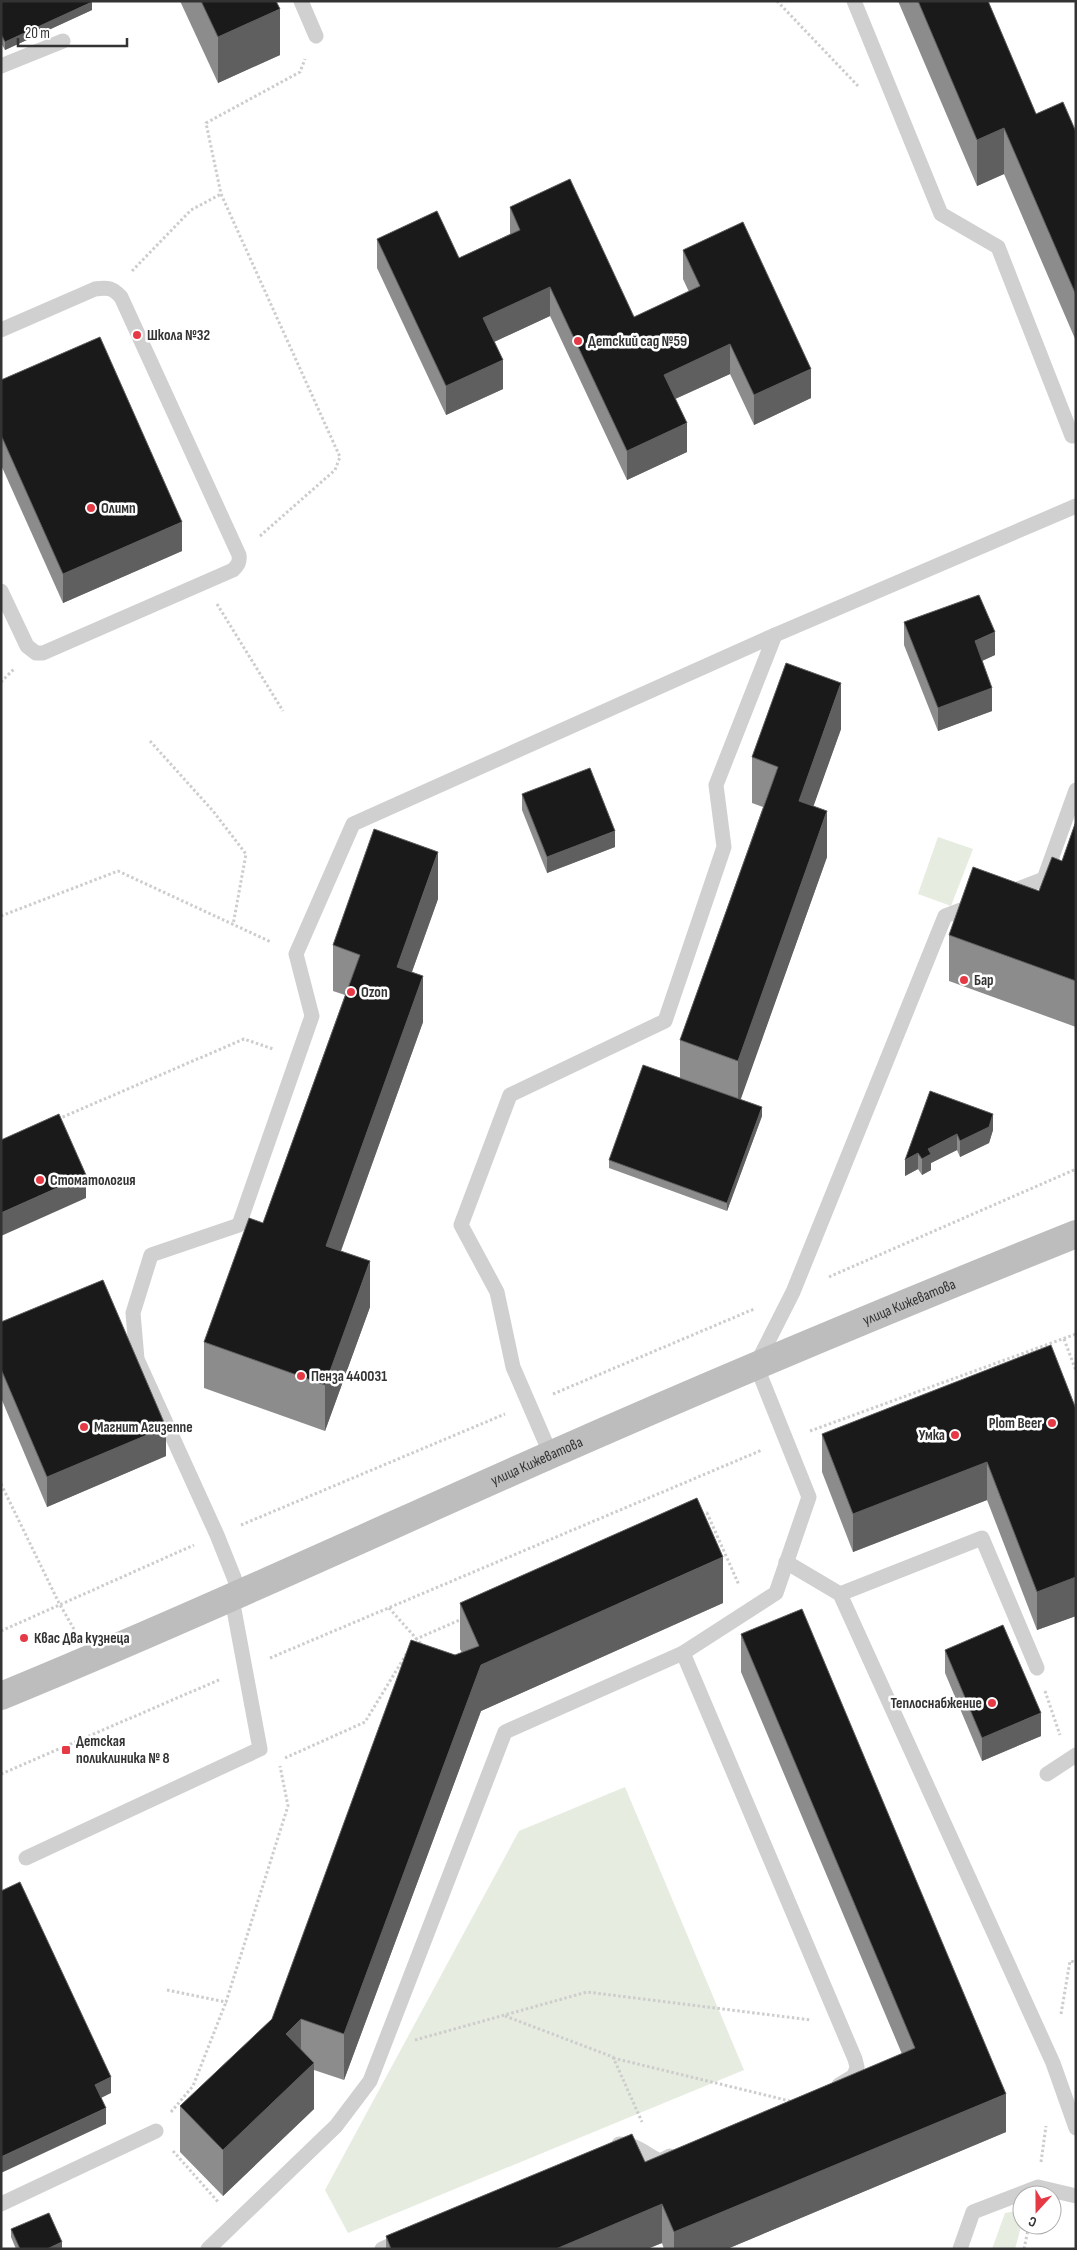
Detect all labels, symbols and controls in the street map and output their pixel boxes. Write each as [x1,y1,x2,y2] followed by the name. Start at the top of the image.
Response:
[18,15,126,47] scale bar
[25,24,50,43] text: 20 m
[147,326,210,345] place label: Школа №32
[131,329,143,341] marker: Школа №32
[588,332,687,351] place label: Детский сад №59
[572,335,584,347] marker: Детский сад №59
[101,499,136,518] place label: Олимп
[85,502,97,514] marker: Олимп
[974,971,994,990] place label: Бар
[958,974,970,986] marker: Бар
[361,983,388,1002] place label: Ozon
[345,986,357,998] marker: Ozon
[50,1171,136,1190] place label: Стоматология
[34,1174,46,1186] marker: Стоматология
[860,1275,959,1330] street label: улица Кижеватова
[311,1367,387,1386] place label: Пенза 440031
[295,1370,307,1382] marker: Пенза 440031
[989,1414,1042,1433] place label: Plom Beer
[1046,1417,1058,1429] marker: Plom Beer
[94,1418,193,1437] place label: Магнит Агизеппе
[78,1421,90,1433] marker: Магнит Агизеппе
[918,1426,945,1445] place label: Умка
[949,1429,961,1441] marker: Умка
[488,1433,586,1490] street label: улица Кижеватова
[34,1629,130,1648] place label: Квас Два кузнеца
[18,1632,30,1644] marker: Квас Два кузнеца
[890,1694,982,1713] place label: Теплоснабжение
[986,1697,998,1709] marker: Теплоснабжение
[76,1732,170,1768] place label: Детская поликлиника № 8
[60,1744,72,1756] marker: Детская поликлиника № 8
[1012,2185,1062,2235] north arrow
[1026,2212,1039,2231] text: С

